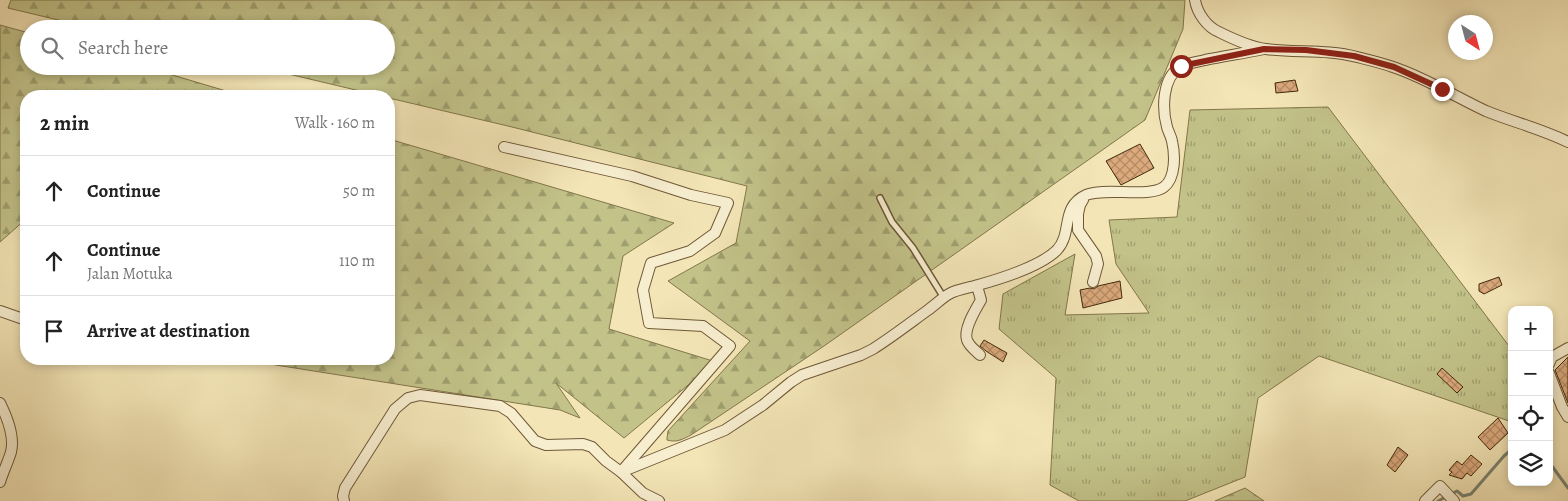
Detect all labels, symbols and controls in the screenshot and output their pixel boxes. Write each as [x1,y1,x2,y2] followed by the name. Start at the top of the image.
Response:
[1448,15,1493,60] north arrow
[20,20,395,75] search box
[38,34,66,62] icon: search
[78,35,168,61] text: Search here
[1170,55,1193,78] route start
[1431,78,1454,101] route end
[40,109,89,137] text: 2 min
[295,112,375,134] text: Walk · 160 m
[40,177,68,205] icon: ahead
[87,178,161,204] text: Continue
[343,180,375,202] text: 50 m
[87,237,161,263] text: Continue
[40,247,68,275] icon: ahead
[339,250,375,272] text: 110 m
[87,263,173,285] text: Jalan Motuka
[1508,306,1553,486] map controls
[1508,306,1553,351] button: +
[40,317,68,345] icon: arrive
[87,318,250,344] text: Arrive at destination
[1508,351,1553,396] button: −
[1508,396,1553,441] button: locate
[1508,441,1553,486] button: layers

